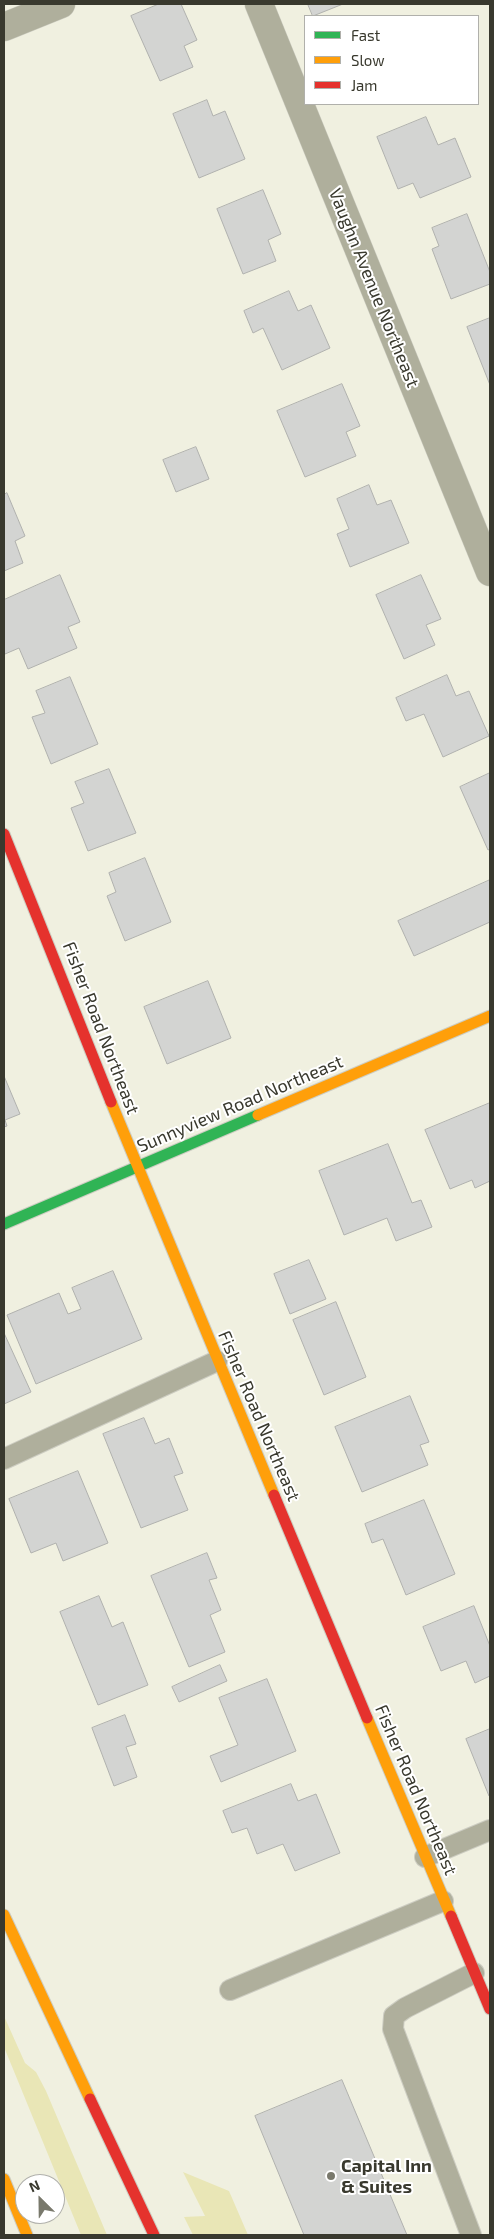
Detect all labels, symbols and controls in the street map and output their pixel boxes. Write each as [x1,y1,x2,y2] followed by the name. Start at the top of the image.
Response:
[304,15,479,105] legend
[351,26,380,44] text: Fast
[351,51,385,69] text: Slow
[351,76,377,94] text: Jam
[324,185,424,391] street label: Vaughn Avenue Northeast
[58,939,144,1117] street label: Fisher Road Northeast
[134,1051,346,1157] street label: Sunnyview Road Northeast
[213,1327,305,1505] street label: Fisher Road Northeast
[370,1701,462,1879] street label: Fisher Road Northeast
[341,2155,432,2198] place label: Capital Inn & Suites
[325,2170,337,2182] marker: Capital Inn & Suites
[15,2174,65,2224] north arrow
[26,2176,42,2195] text: N

